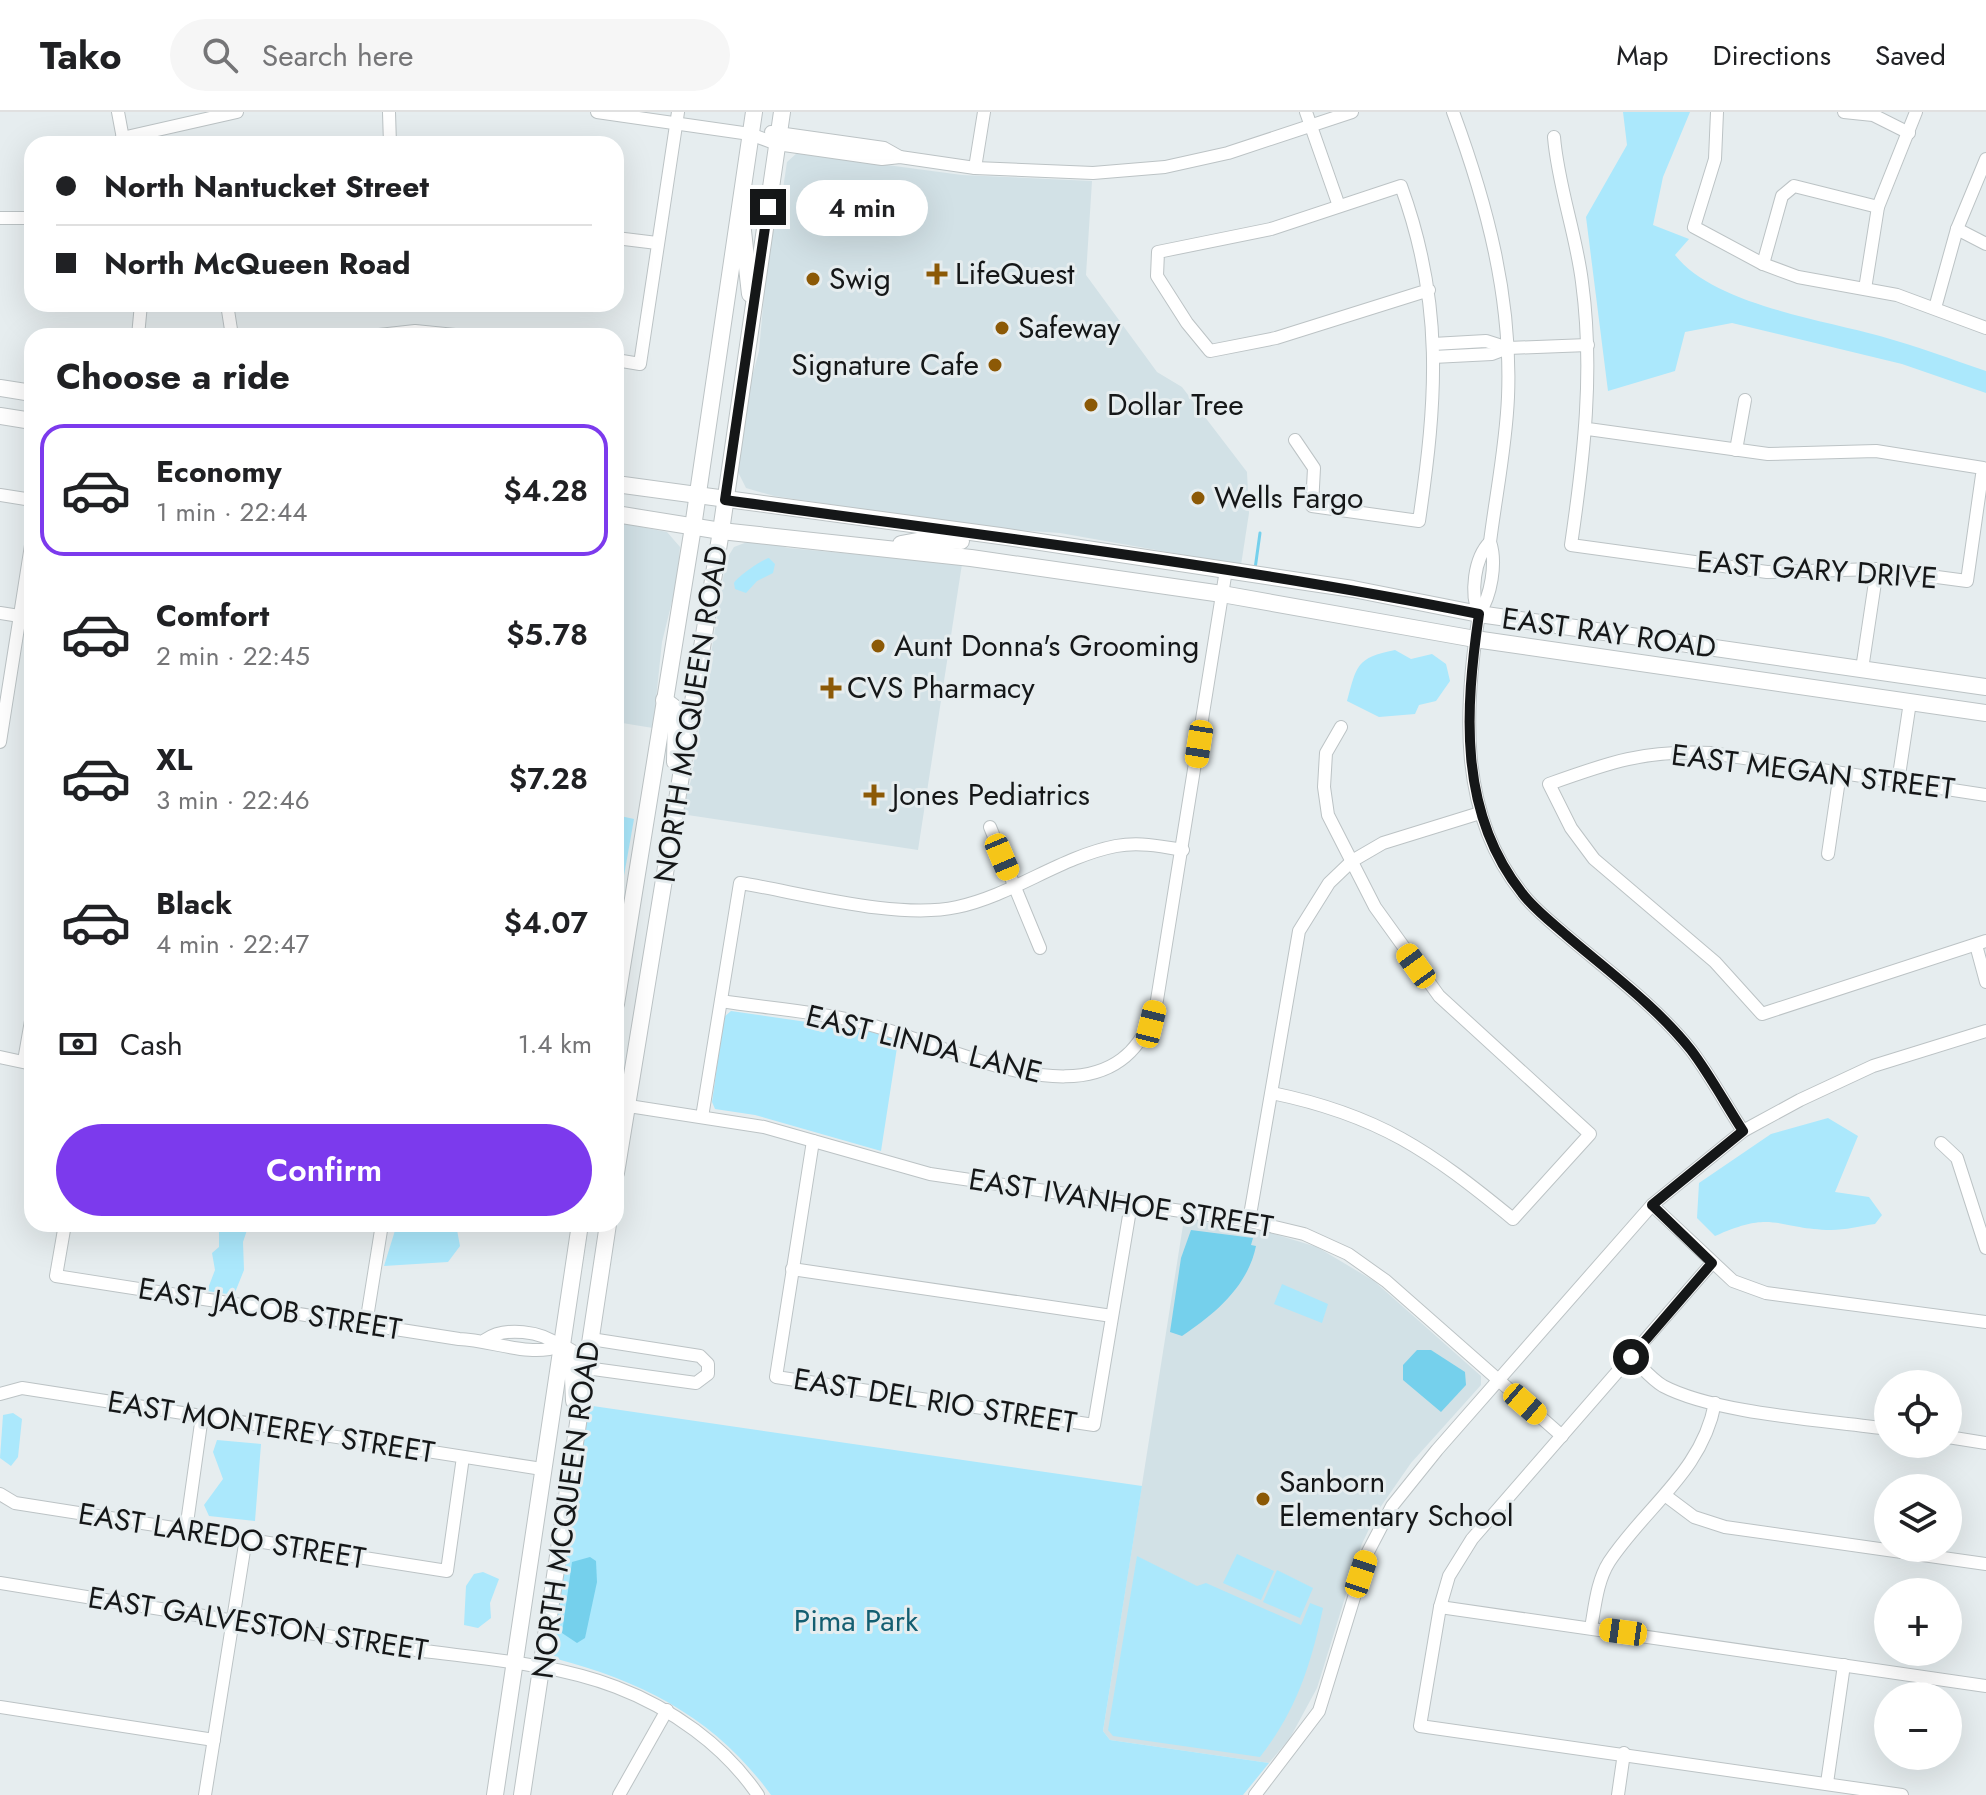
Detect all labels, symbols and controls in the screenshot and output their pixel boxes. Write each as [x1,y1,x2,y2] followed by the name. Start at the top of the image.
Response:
[170,19,730,91] search box
[40,28,122,83] text: Tako
[198,33,242,77] icon: search
[262,34,414,77] text: Search here
[1616,35,1668,76] text: Map
[1712,35,1831,76] text: Directions
[1875,35,1946,76] text: Saved
[104,165,429,208] text: North Nantucket Street
[796,179,928,235] callout: 4 min
[750,189,786,225] route end
[828,189,896,227] text: 4 min
[104,242,411,285] text: North McQueen Road
[955,252,1075,295] place label: LifeQuest
[829,257,891,300] place label: Swig
[926,263,948,285] marker: LifeQuest
[804,270,822,288] marker: Swig
[1018,306,1121,349] place label: Safeway
[993,319,1011,337] marker: Safeway
[791,343,979,386] place label: Signature Cafe
[56,350,290,402] text: Choose a ride
[986,356,1004,374] marker: Signature Cafe
[1107,383,1244,426] place label: Dollar Tree
[1082,396,1100,414] marker: Dollar Tree
[156,450,282,493] text: Economy
[60,454,132,526] icon: car
[503,469,588,512] text: $4.28
[1214,476,1364,519] place label: Wells Fargo
[1189,489,1207,507] marker: Wells Fargo
[156,493,307,531] text: 1 min · 22:44
[1695,540,1939,599] street label: EAST GARY DRIVE
[643,542,738,885] street label: NORTH MCQUEEN ROAD
[156,594,269,637] text: Comfort
[1499,596,1719,669] street label: EAST RAY ROAD
[60,598,132,670] icon: car
[506,613,588,656] text: $5.78
[894,624,1199,667] place label: Aunt Donna's Grooming
[156,637,310,675] text: 2 min · 22:45
[869,637,887,655] marker: Aunt Donna's Grooming
[847,666,1035,709] place label: CVS Pharmacy
[822,679,840,697] marker: CVS Pharmacy
[1183,718,1215,770] car
[1669,733,1957,810] street label: EAST MEGAN STREET
[156,738,192,781] text: XL
[60,742,132,814] icon: car
[509,757,588,800] text: $7.28
[888,773,1090,816] place label: Jones Pediatrics
[156,781,310,819] text: 3 min · 22:46
[863,784,885,806] marker: Jones Pediatrics
[982,830,1022,884] car
[156,882,232,925] text: Black
[60,886,132,958] icon: car
[504,901,588,944] text: $4.07
[156,925,309,963] text: 4 min · 22:47
[1392,940,1440,992] car
[801,993,1047,1094] street label: EAST LINDA LANE
[1134,998,1168,1050] car
[56,1022,100,1066] icon: cash
[120,1023,183,1066] text: Cash
[518,1025,592,1063] text: 1.4 km
[56,1124,592,1216] button: Confirm
[966,1157,1276,1248] street label: EAST IVANHOE STREET
[135,1266,405,1351] street label: EAST JACOB STREET
[521,1338,610,1682] street label: NORTH MCQUEEN ROAD
[1613,1339,1649,1375] route start
[790,1357,1080,1444] street label: EAST DEL RIO STREET
[1874,1370,1962,1770] map controls
[1874,1370,1962,1458] button: locate
[104,1379,438,1474] street label: EAST MONTEREY STREET
[1499,1379,1551,1429] car
[1279,1460,1514,1537] place label: Sanborn Elementary School
[1874,1474,1962,1562] button: layers
[1254,1490,1272,1508] marker: Sanborn Elementary School
[75,1492,369,1579] street label: EAST LAREDO STREET
[1342,1547,1380,1601] car
[85,1575,431,1672] street label: EAST GALVESTON STREET
[1874,1578,1962,1666] button: +
[794,1599,919,1642] park label: Pima Park
[1598,1617,1648,1647] car
[1874,1682,1962,1770] button: −

